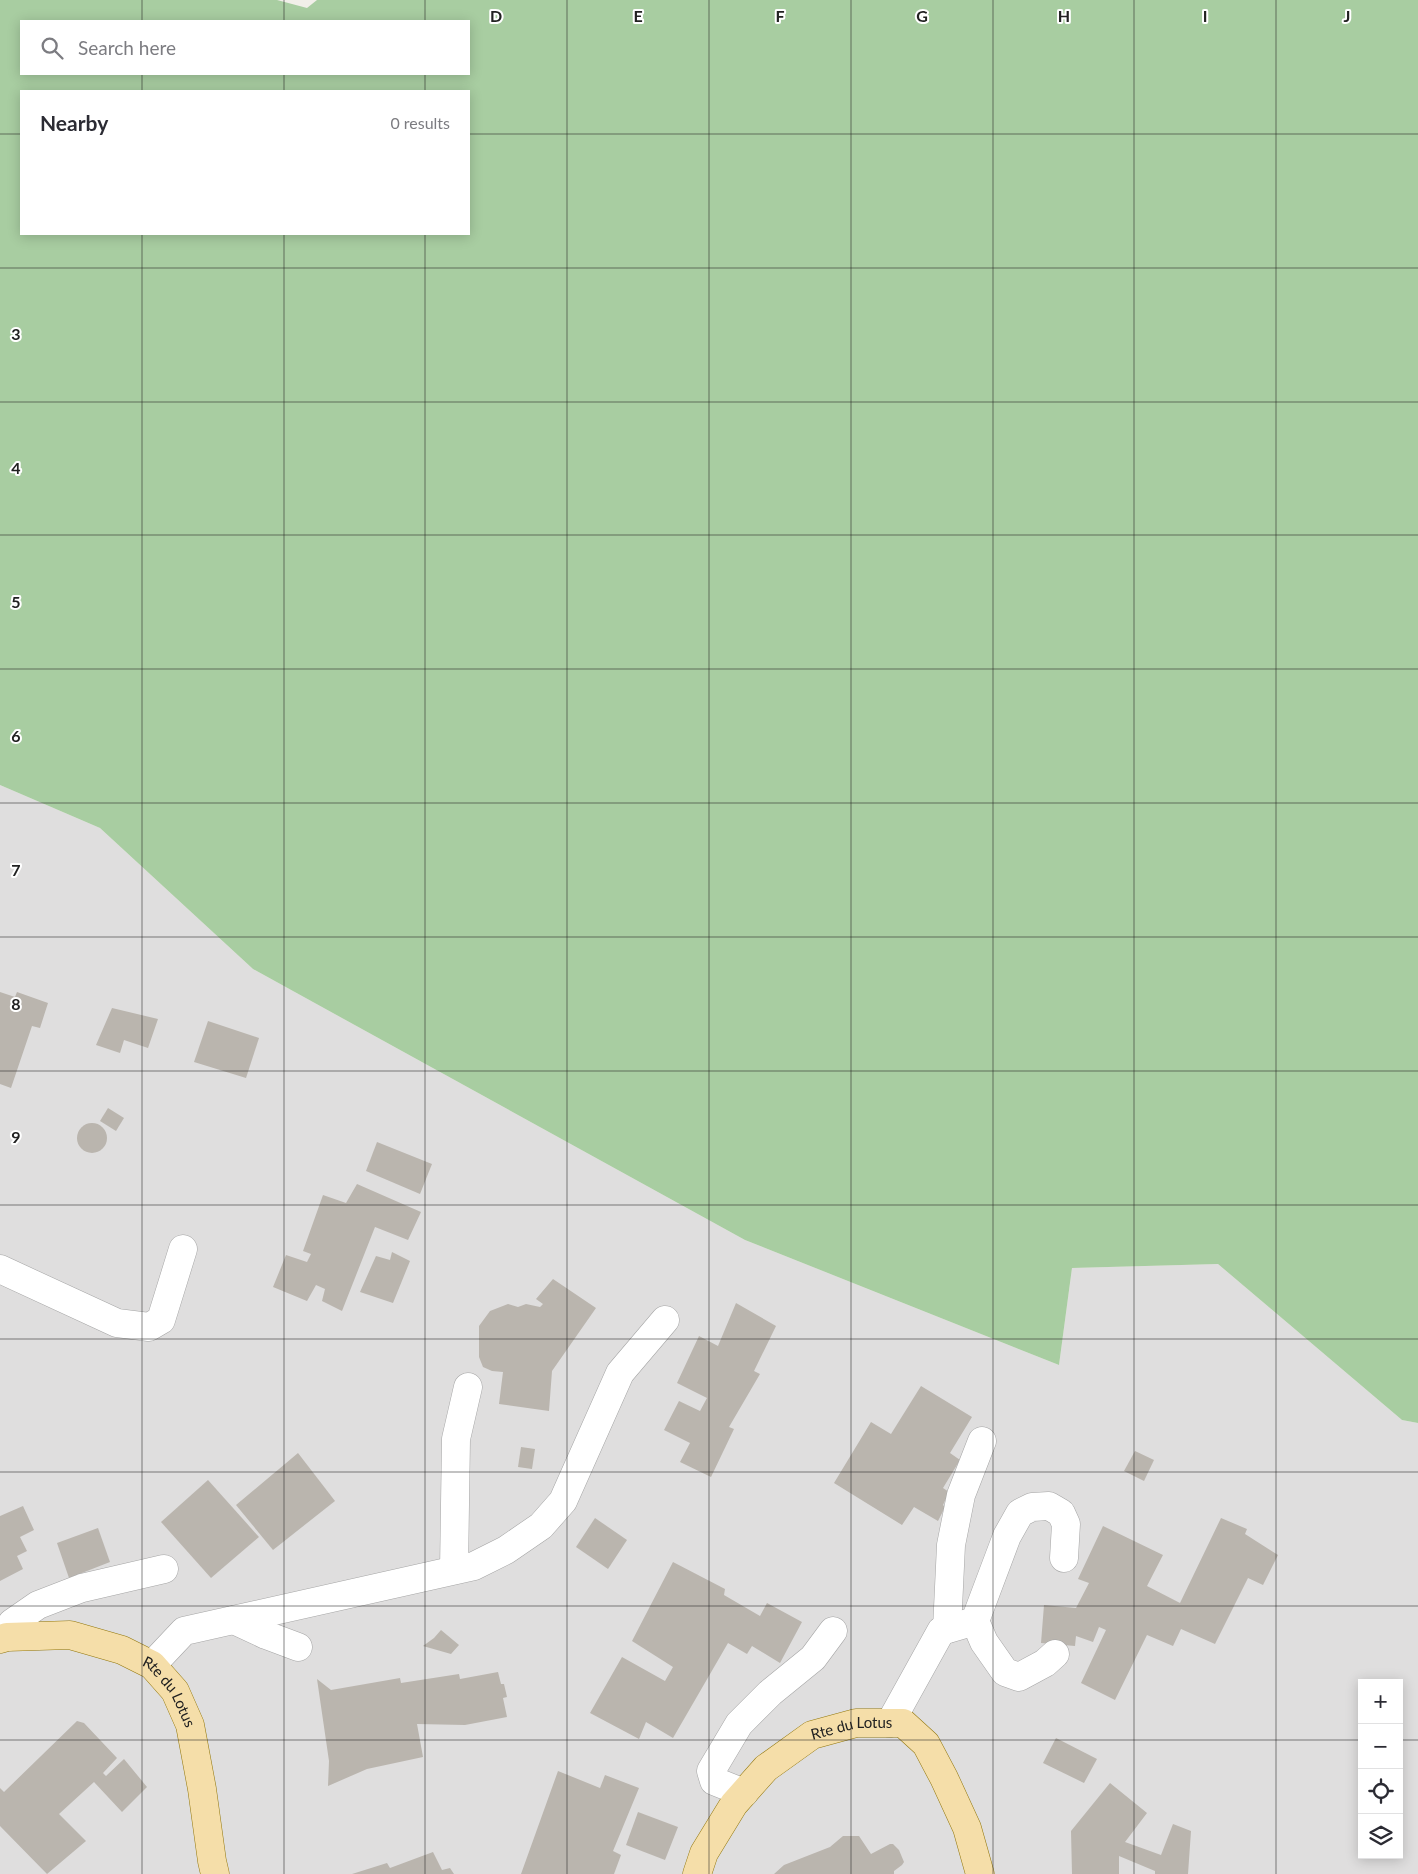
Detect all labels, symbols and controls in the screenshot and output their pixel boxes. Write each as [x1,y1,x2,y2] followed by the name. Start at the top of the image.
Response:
[490,6,502,25] text: D
[633,6,643,25] text: E
[775,6,785,25] text: F
[916,6,928,25] text: G
[1058,6,1070,25] text: H
[1203,6,1207,25] text: I
[1344,6,1350,25] text: J
[20,20,470,75] search box
[38,34,66,62] icon: search
[78,36,176,59] text: Search here
[40,110,108,135] text: Nearby
[390,113,450,132] text: 0 results
[11,324,21,343] text: 3
[11,458,21,477] text: 4
[11,592,21,611] text: 5
[11,726,21,745] text: 6
[11,860,21,879] text: 7
[11,994,21,1013] text: 8
[11,1127,21,1146] text: 9
[140,1652,200,1730] street label: Rte du Lotus
[1358,1679,1403,1859] map controls
[1358,1679,1403,1724] button: +
[809,1713,892,1743] street label: Rte du Lotus
[1358,1724,1403,1769] button: −
[1358,1769,1403,1814] button: locate
[1358,1814,1403,1859] button: layers

